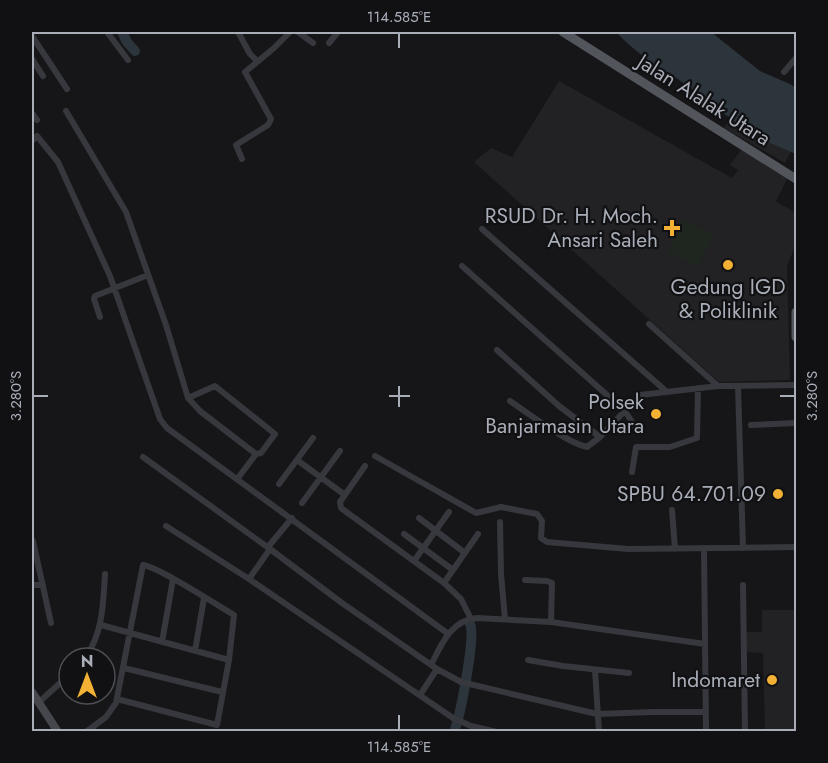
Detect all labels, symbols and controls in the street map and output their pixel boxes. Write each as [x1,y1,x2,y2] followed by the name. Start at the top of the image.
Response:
[367,6,431,28] text: 114.585°E
[629,45,777,153] street label: Jalan Alalak Utara
[485,201,658,255] place label: RSUD Dr. H. Moch. Ansari Saleh
[663,219,681,237] marker: RSUD Dr. H. Moch. Ansari Saleh
[721,258,735,272] marker: Gedung IGD & Poliklinik
[670,272,786,326] place label: Gedung IGD & Poliklinik
[5,371,27,421] text: 3.280°S
[801,371,823,421] text: 3.280°S
[485,387,645,441] place label: Polsek Banjarmasin Utara
[649,407,663,421] marker: Polsek Banjarmasin Utara
[617,479,766,509] place label: SPBU 64.701.09
[771,487,785,501] marker: SPBU 64.701.09
[57,646,117,706] north arrow
[81,650,93,673] text: N
[671,665,760,695] place label: Indomaret
[765,673,779,687] marker: Indomaret
[367,736,431,758] text: 114.585°E

